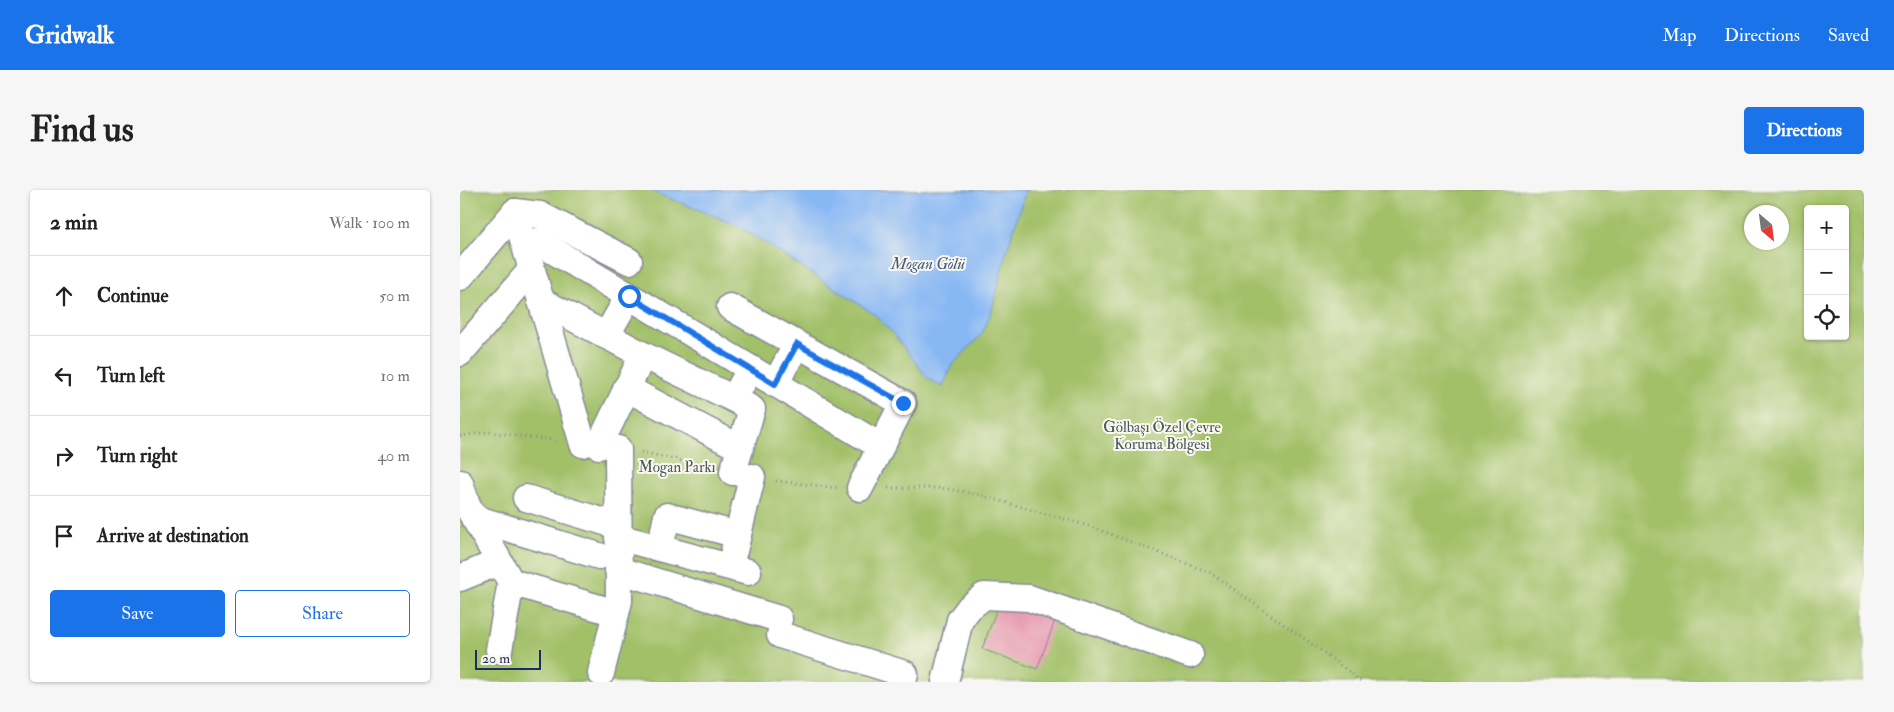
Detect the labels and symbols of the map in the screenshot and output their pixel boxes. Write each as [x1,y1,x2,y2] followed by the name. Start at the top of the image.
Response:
[1744,205,1789,250] north arrow
[890,254,965,274] water label: Mogan Gölü
[618,285,641,308] route start
[892,392,915,415] route end
[1103,417,1221,454] park label: Gölbaşı Özel Çevre Koruma Bölgesi
[638,458,716,477] park label: Mogan Parkı
[475,647,541,670] scale bar

